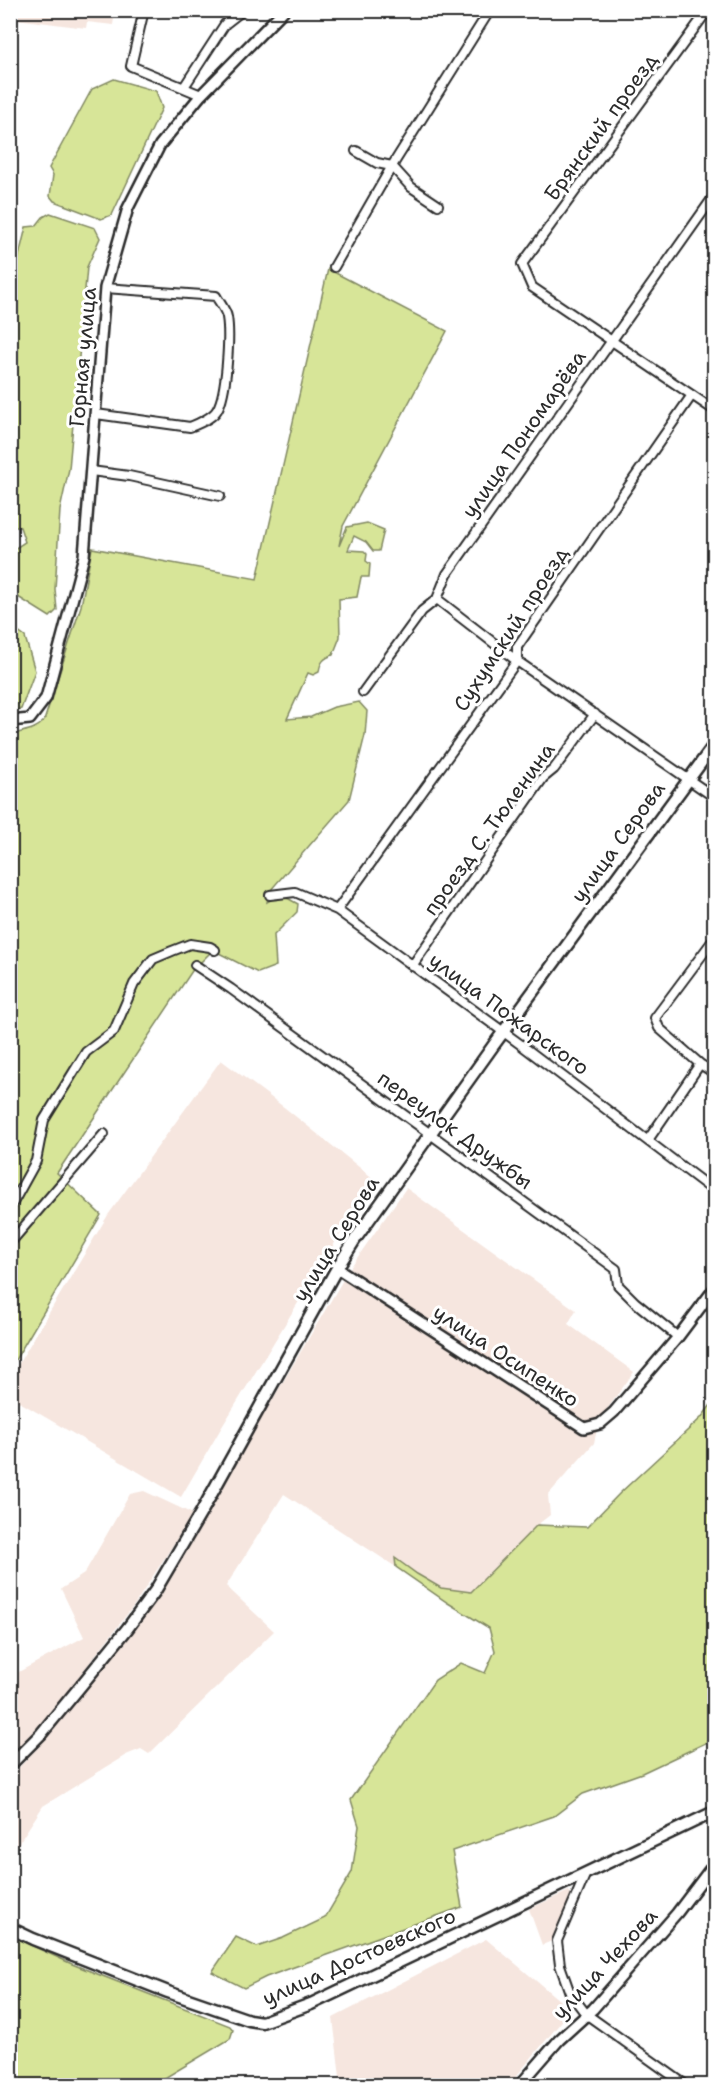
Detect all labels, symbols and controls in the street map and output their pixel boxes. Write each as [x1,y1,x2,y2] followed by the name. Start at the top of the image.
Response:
[538,47,664,207] street label: Брянский проезд
[63,286,103,428] street label: Горная улица
[455,344,593,524] street label: улица Пономарёва
[447,541,575,717] street label: Сухумский проезд
[417,737,561,921] street label: проезд С. Тюленина
[565,776,671,908] street label: улица Серова
[423,946,595,1082] street label: улица Пожарского
[372,1064,538,1196] street label: переулок Дружбы
[286,1171,386,1307] street label: улица Серова
[428,1298,584,1414] street label: улица Осипенко
[258,1902,460,2012] street label: улица Достоевского
[546,1902,664,2026] street label: улица Чехова

